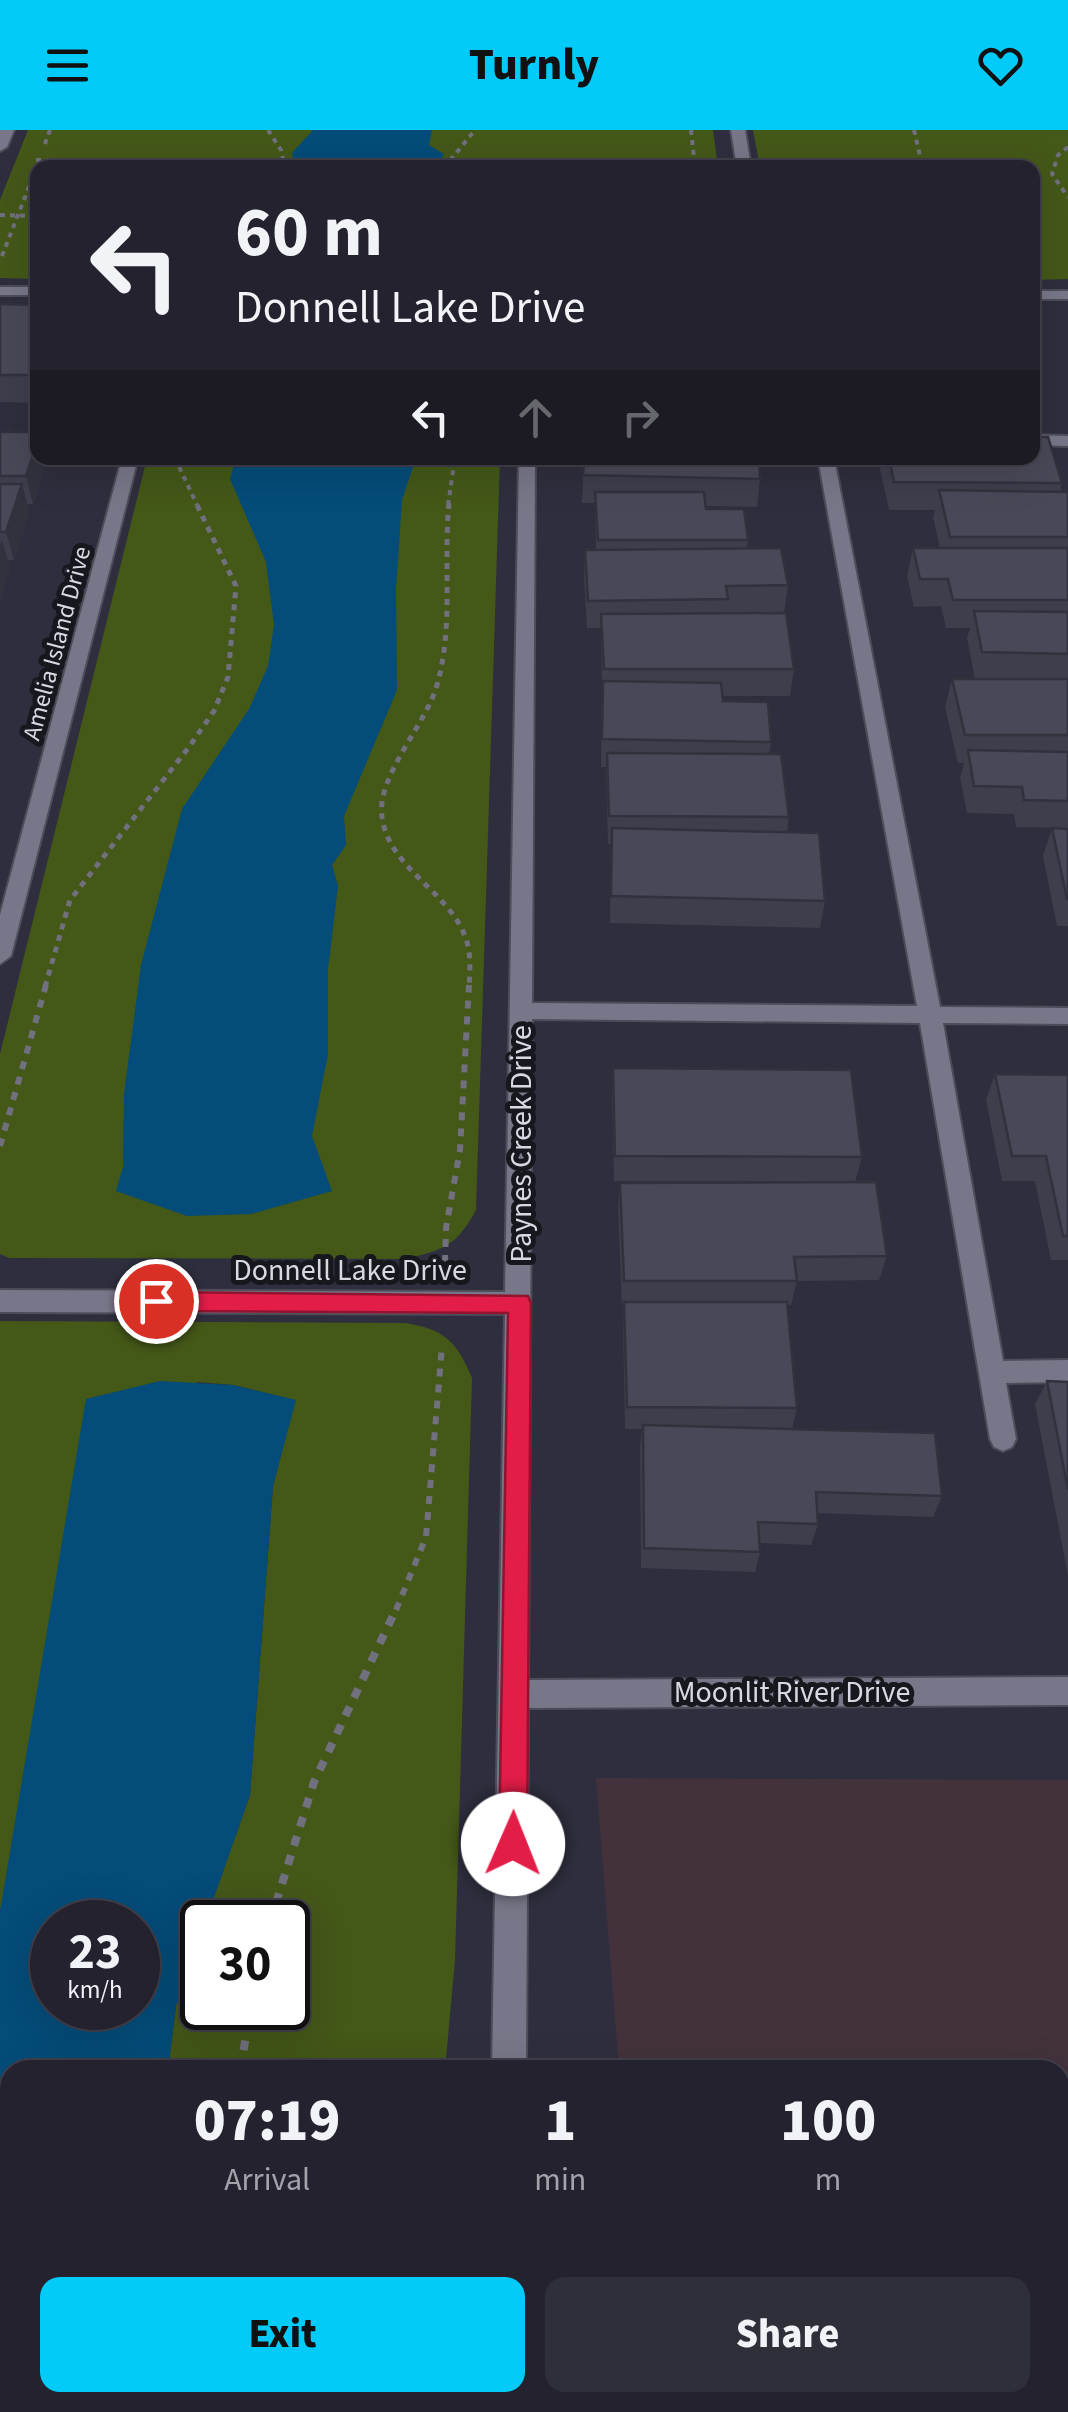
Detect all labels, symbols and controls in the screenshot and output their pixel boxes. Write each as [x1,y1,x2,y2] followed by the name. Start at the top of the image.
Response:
[469,33,599,97] text: Turnly
[40,38,95,93] icon: menu
[973,38,1028,93] icon: heart
[235,183,383,283] text: 60 m
[70,200,200,330] icon: left
[235,276,585,340] text: Donnell Lake Drive
[403,390,458,445] icon: left
[508,390,563,445] icon: ahead
[613,390,668,445] icon: right
[14,542,100,744] street label: Amelia Island Drive
[500,1025,543,1263] street label: Paynes Creek Drive
[233,1249,467,1292] street label: Donnell Lake Drive
[114,1259,199,1344] pin
[129,1274,184,1329] icon: arrive
[674,1671,910,1714] street label: Moonlit River Drive
[461,1792,565,1896] position arrow
[180,1900,310,2030] speed limit sign: 30
[69,1917,121,1988] text: 23
[67,1972,123,2008] text: km/h
[194,2079,341,2164] text: 07:19
[544,2079,576,2164] text: 1
[780,2079,876,2164] text: 100
[224,2157,310,2203] text: Arrival
[534,2157,586,2203] text: min
[815,2157,841,2203] text: m
[40,2277,525,2392] button: Exit
[545,2277,1030,2392] button: Share

